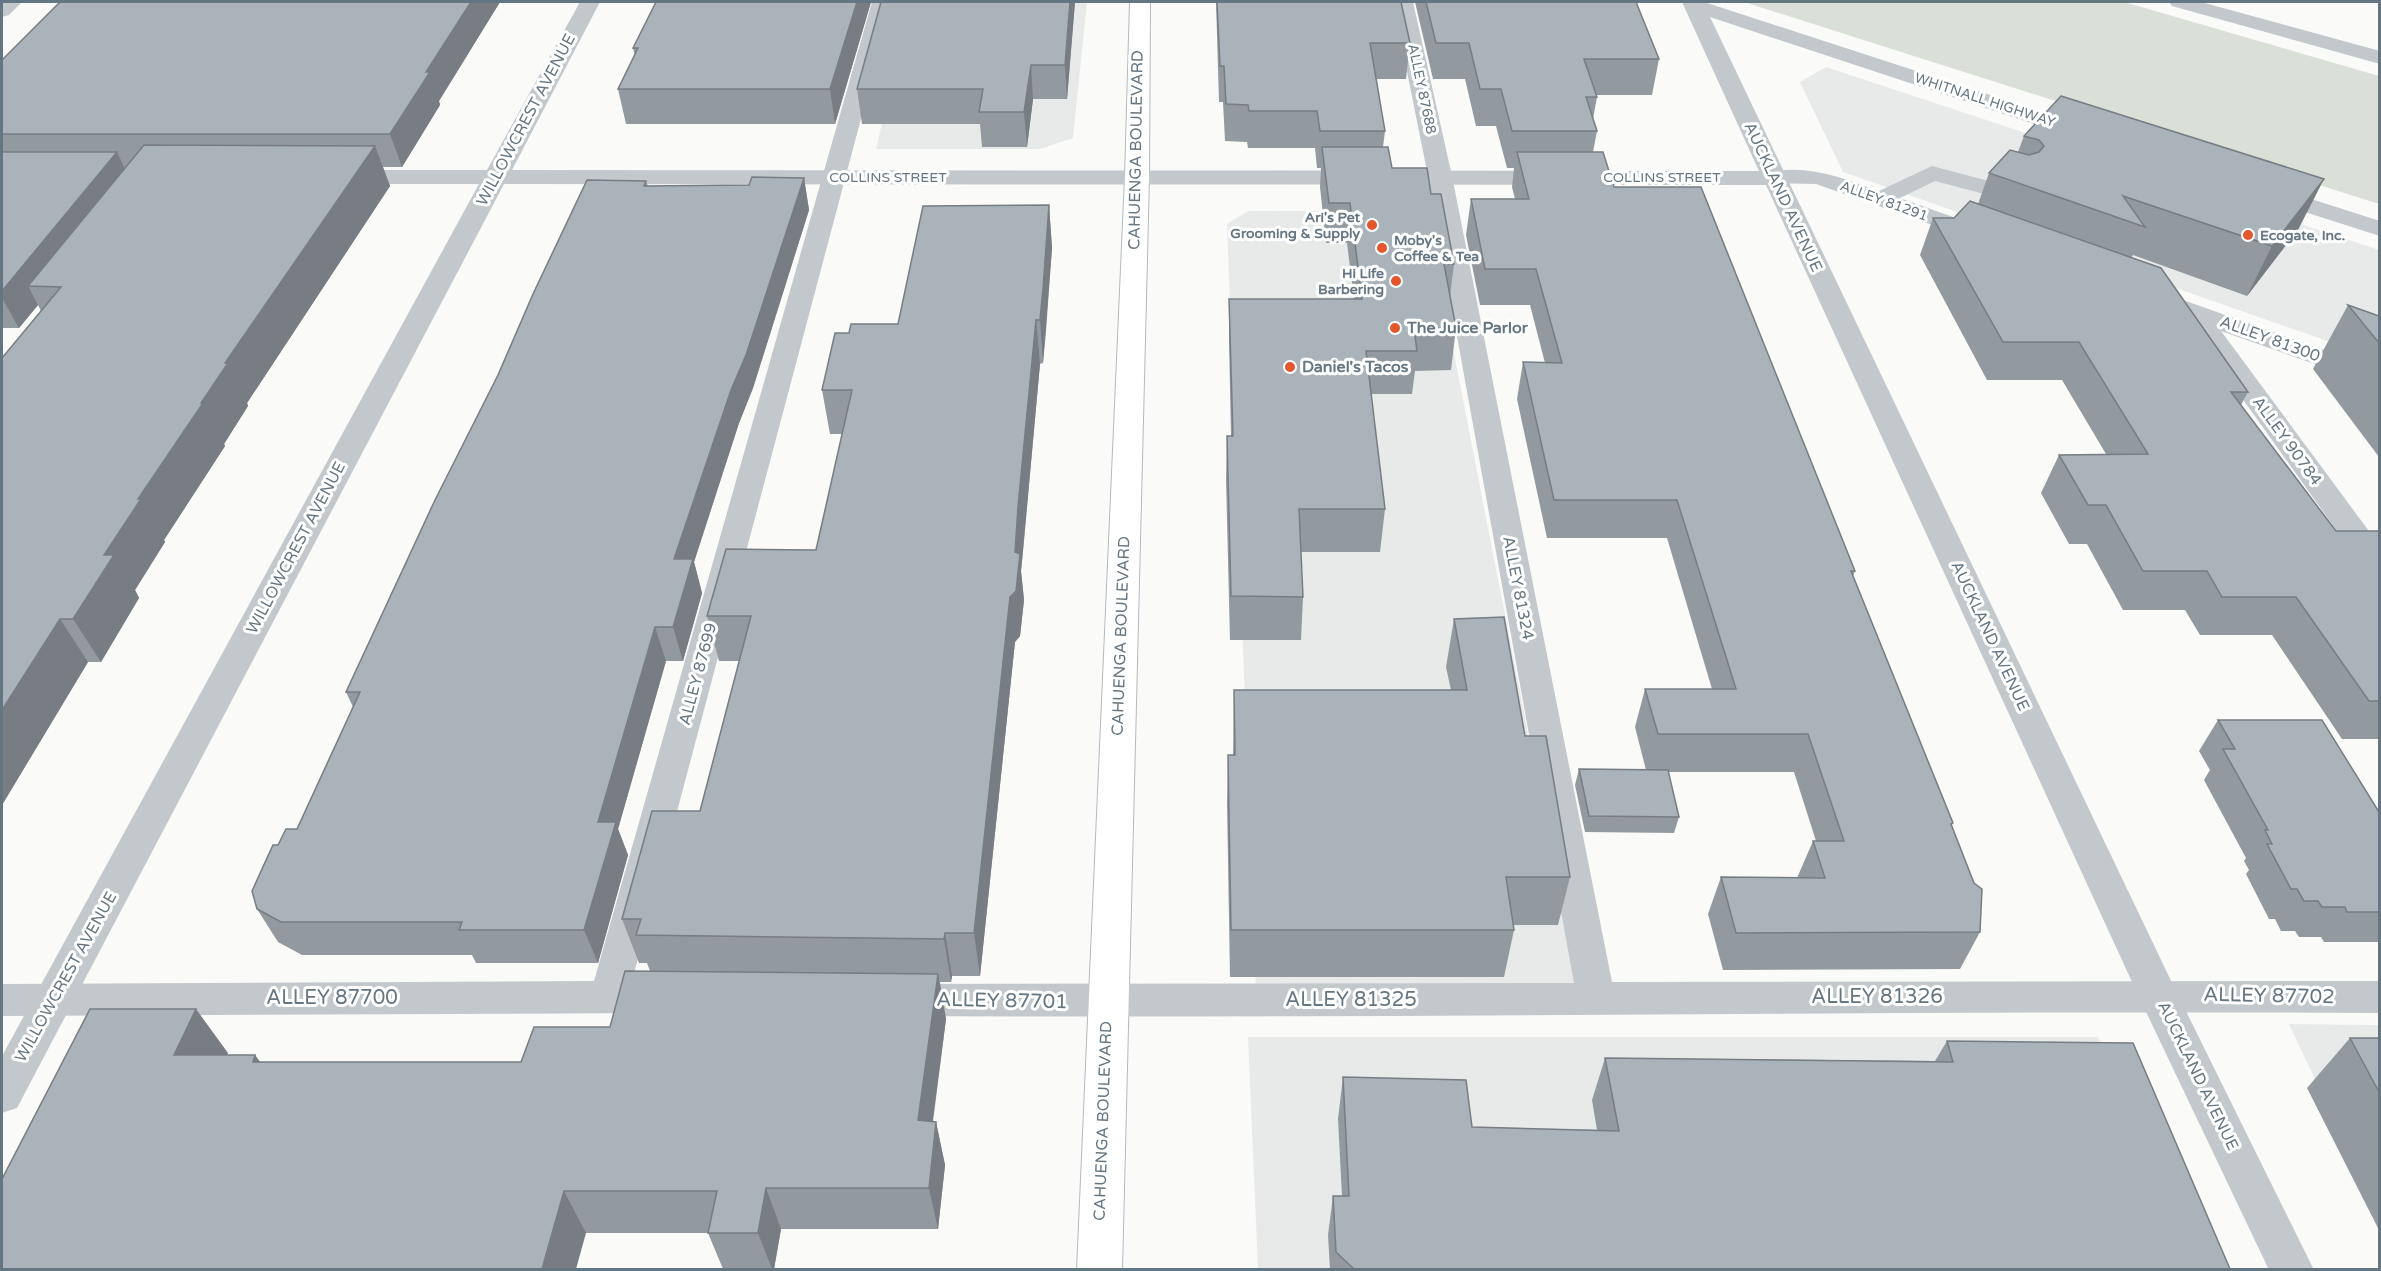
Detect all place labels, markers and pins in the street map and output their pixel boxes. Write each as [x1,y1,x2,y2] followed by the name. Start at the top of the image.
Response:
[1230,209,1361,242] place label: Ari's Pet Grooming & Supply
[1365,218,1379,232] marker: Ari's Pet Grooming & Supply
[2260,227,2345,244] place label: Ecogate, Inc.
[2241,228,2255,242] marker: Ecogate, Inc.
[1394,232,1479,265] place label: Moby's Coffee & Tea
[1375,241,1389,255] marker: Moby's Coffee & Tea
[1318,265,1384,298] place label: Hi Life Barbering
[1389,274,1403,288] marker: Hi Life Barbering
[1406,318,1529,338] place label: The Juice Parlor
[1388,321,1402,335] marker: The Juice Parlor
[1302,357,1409,377] place label: Daniel's Tacos
[1283,360,1297,374] marker: Daniel's Tacos

